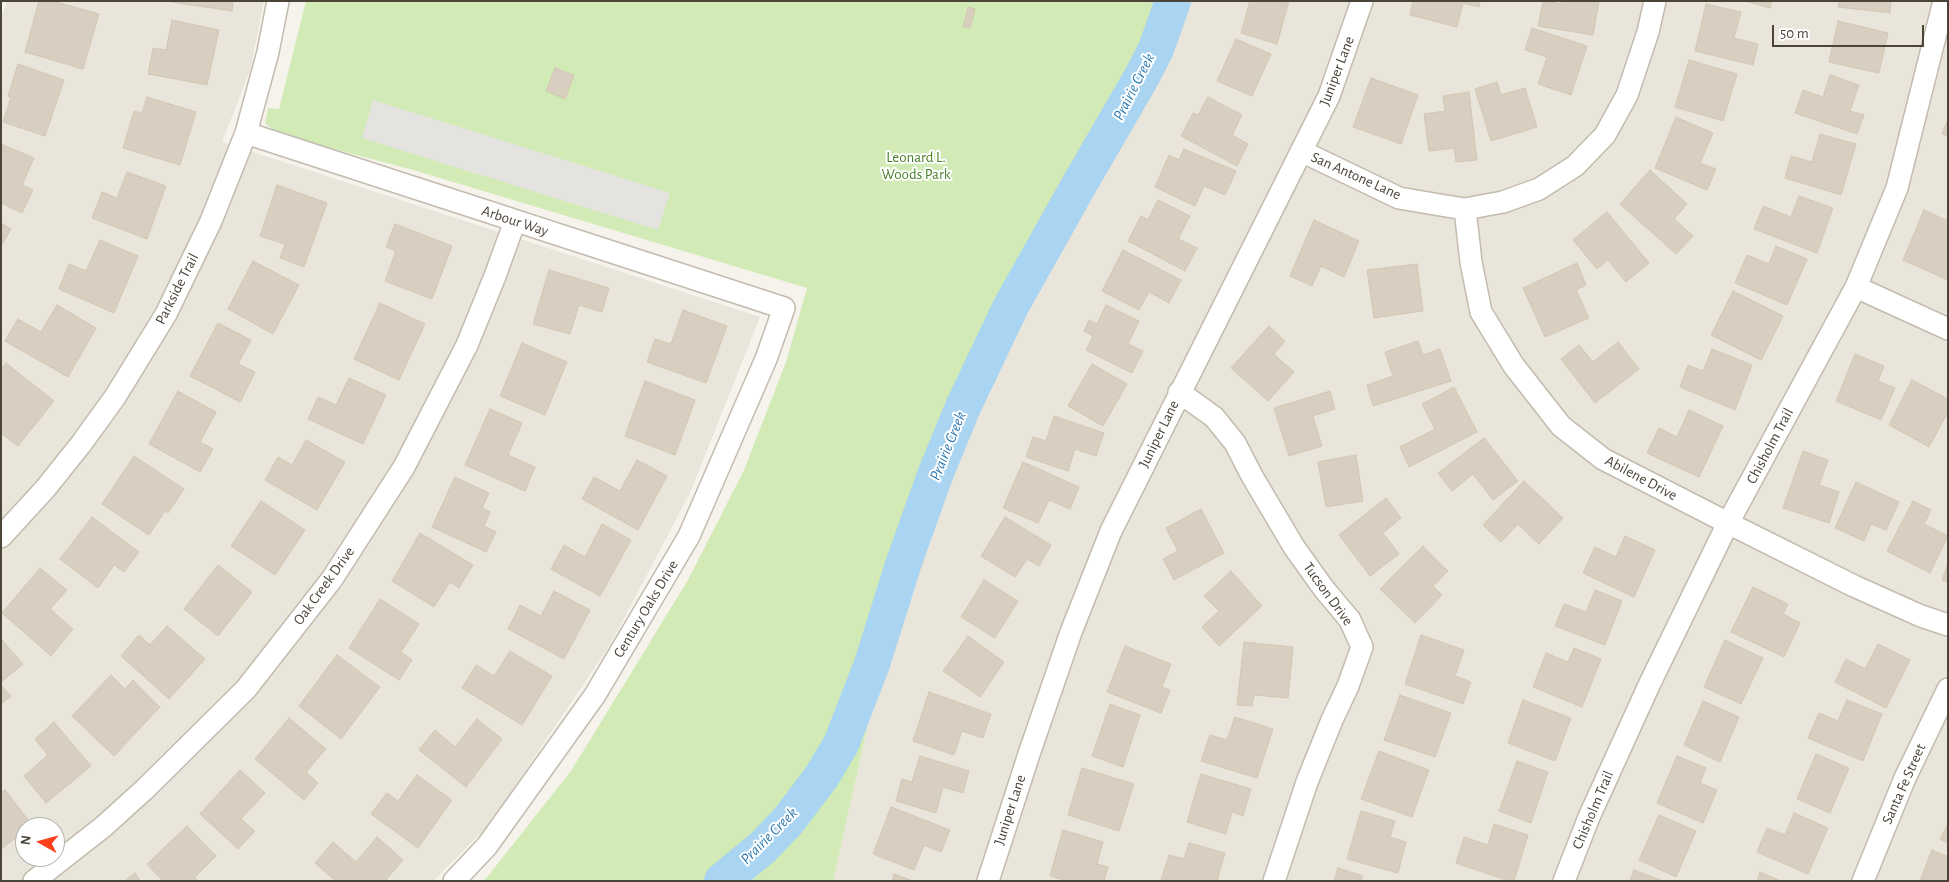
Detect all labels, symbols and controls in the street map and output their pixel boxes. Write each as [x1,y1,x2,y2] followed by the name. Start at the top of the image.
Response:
[1774,15,1926,47] scale bar
[1780,26,1809,41] text: 50 m
[1316,34,1358,108] street label: Juniper Lane
[1109,50,1159,124] water label: Prairie Creek
[881,148,951,183] park label: Leonard L. Woods Park
[1308,148,1404,204] street label: San Antone Lane
[479,202,551,240] street label: Arbour Way
[151,250,203,328] street label: Parkside Trail
[1135,397,1183,471] street label: Juniper Lane
[1742,405,1798,487] street label: Chisholm Trail
[925,409,971,483] water label: Prairie Creek
[1602,452,1680,504] street label: Abilene Drive
[290,543,358,629] street label: Oak Creek Drive
[610,557,682,661] street label: Century Oaks Drive
[1299,559,1357,629] street label: Tucson Drive
[1878,741,1930,827] street label: Santa Fe Street
[1568,768,1618,852] street label: Chisholm Trail
[990,773,1030,847] street label: Juniper Lane
[736,803,802,869] water label: Prairie Creek
[15,817,65,867] north arrow
[19,835,34,846] text: N

